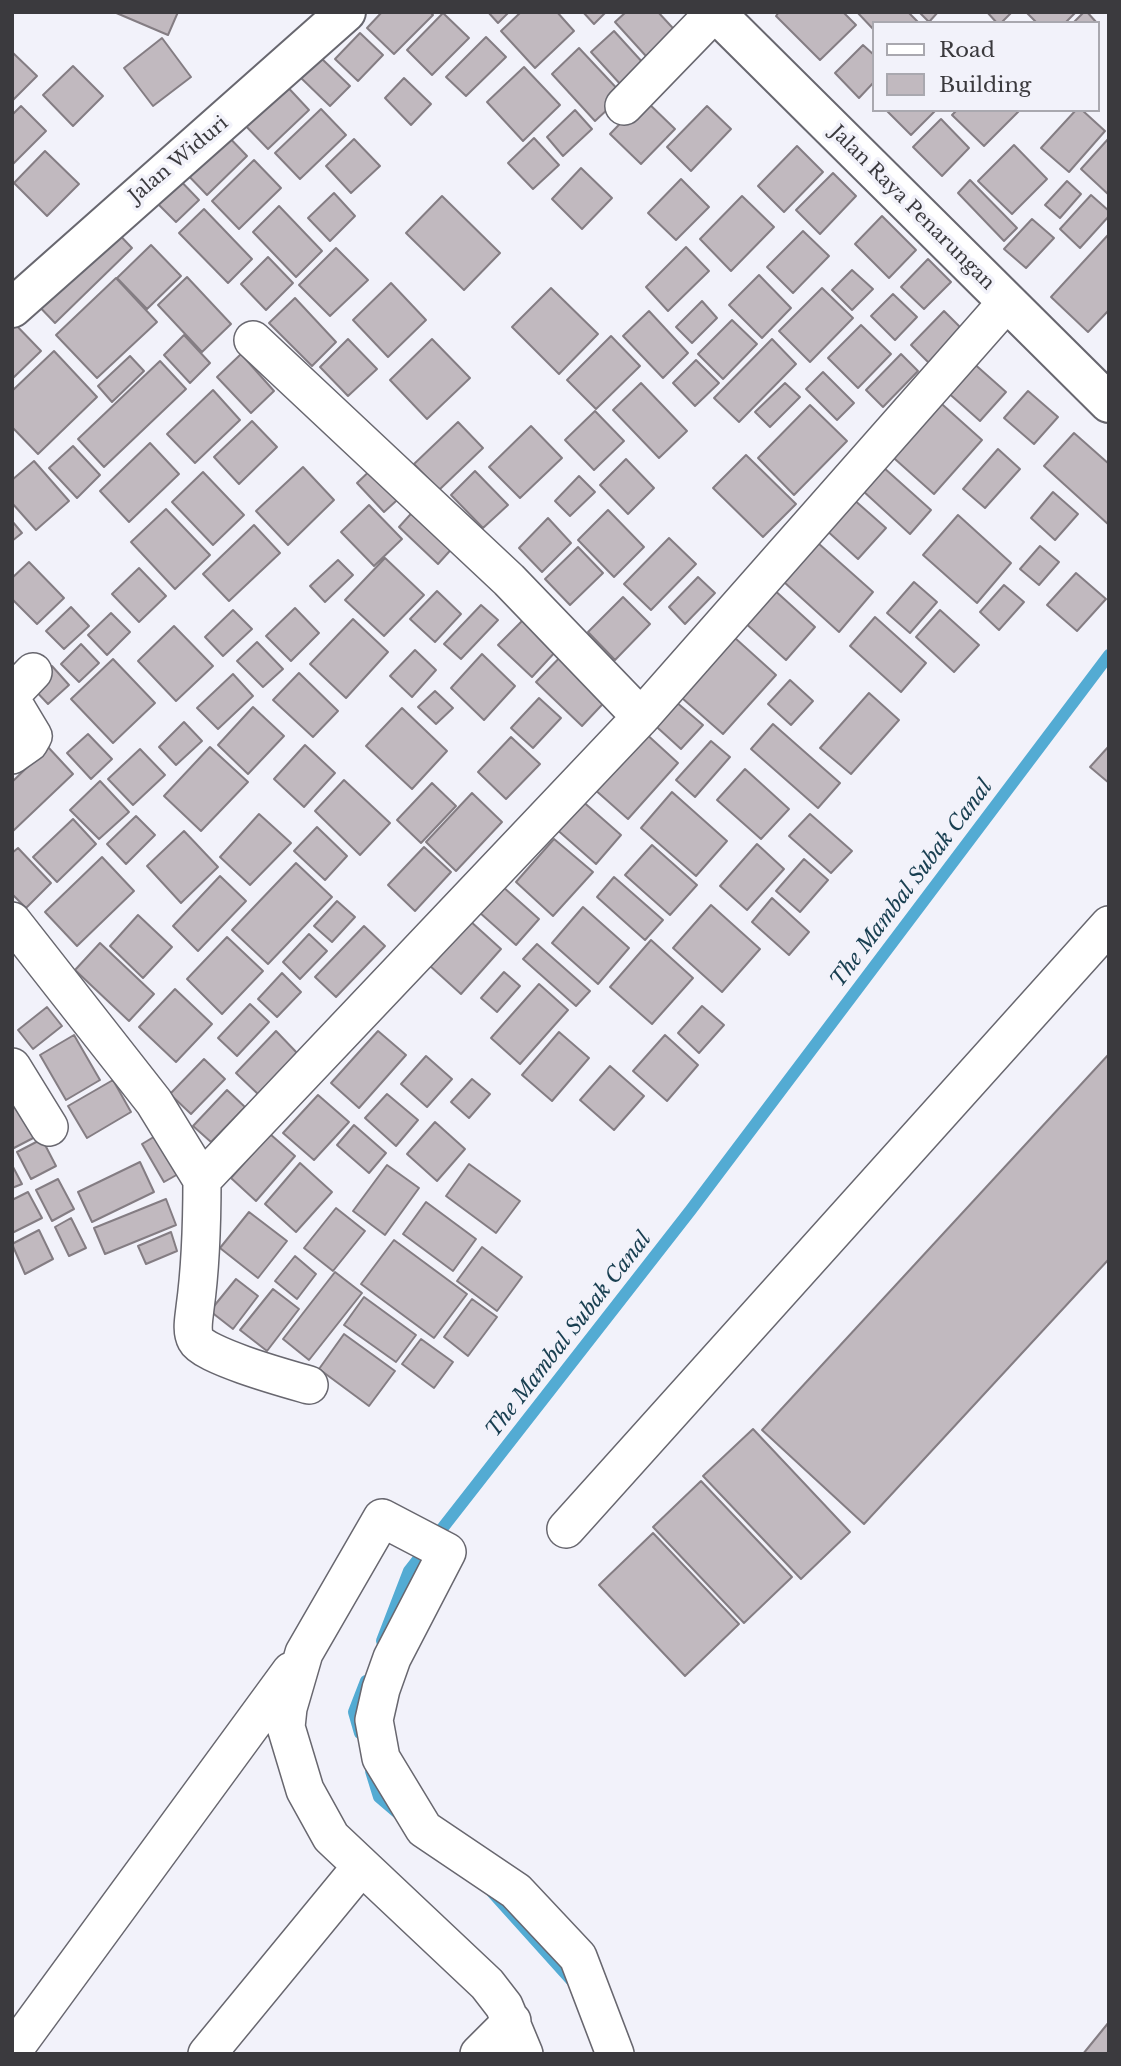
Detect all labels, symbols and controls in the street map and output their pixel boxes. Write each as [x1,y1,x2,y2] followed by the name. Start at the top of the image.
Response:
[872,21,1100,112] legend
[939,37,995,63] text: Road
[939,72,1031,98] text: Building
[125,112,233,208] street label: Jalan Widuri
[825,121,999,295] street label: Jalan Raya Penarungan
[826,775,998,993] water label: The Mambal Subak Canal
[481,1227,657,1443] water label: The Mambal Subak Canal

